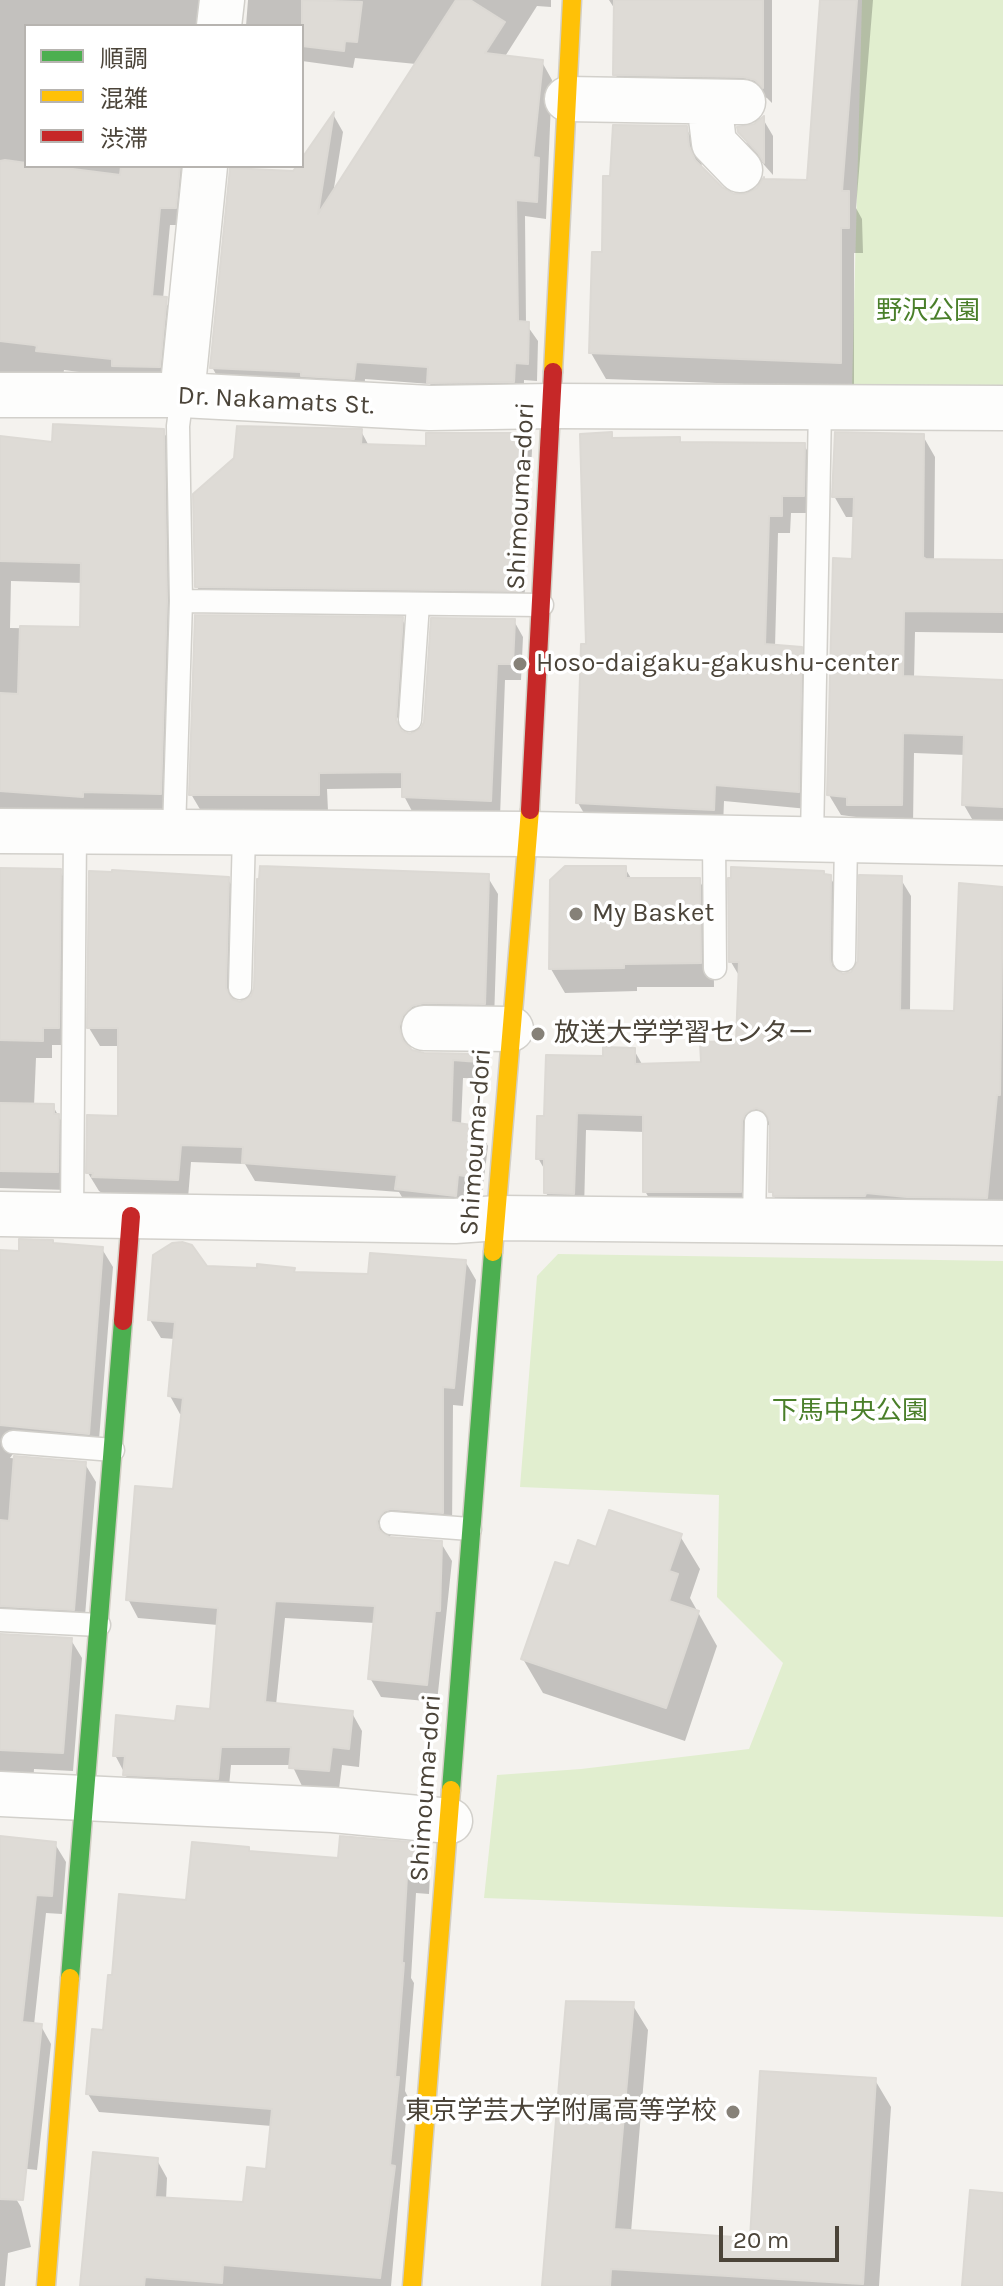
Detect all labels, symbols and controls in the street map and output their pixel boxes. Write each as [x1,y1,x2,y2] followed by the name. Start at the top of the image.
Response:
[24,24,304,168] legend
[100,45,148,73] text: 順調
[100,85,148,113] text: 混雑
[100,125,148,153] text: 渋滞
[876,296,980,328] park label: 野沢公園
[177,380,375,422] street label: Dr. Nakamats St.
[501,401,541,591] street label: Shimouma-dori
[536,648,899,680] place label: Hoso-daigaku-gakushu-center
[511,655,529,673] marker: Hoso-daigaku-gakushu-center
[592,898,714,930] place label: My Basket
[567,905,585,923] marker: My Basket
[554,1018,814,1050] place label: 放送大学学習センター
[529,1025,547,1043] marker: 放送大学学習センター
[454,1047,498,1237] street label: Shimouma-dori
[772,1396,928,1428] park label: 下馬中央公園
[404,1693,448,1883] street label: Shimouma-dori
[405,2096,717,2128] place label: 東京学芸大学附属高等学校
[724,2103,742,2121] marker: 東京学芸大学附属高等学校
[723,2210,843,2260] scale bar
[733,2226,789,2254] text: 20 m

